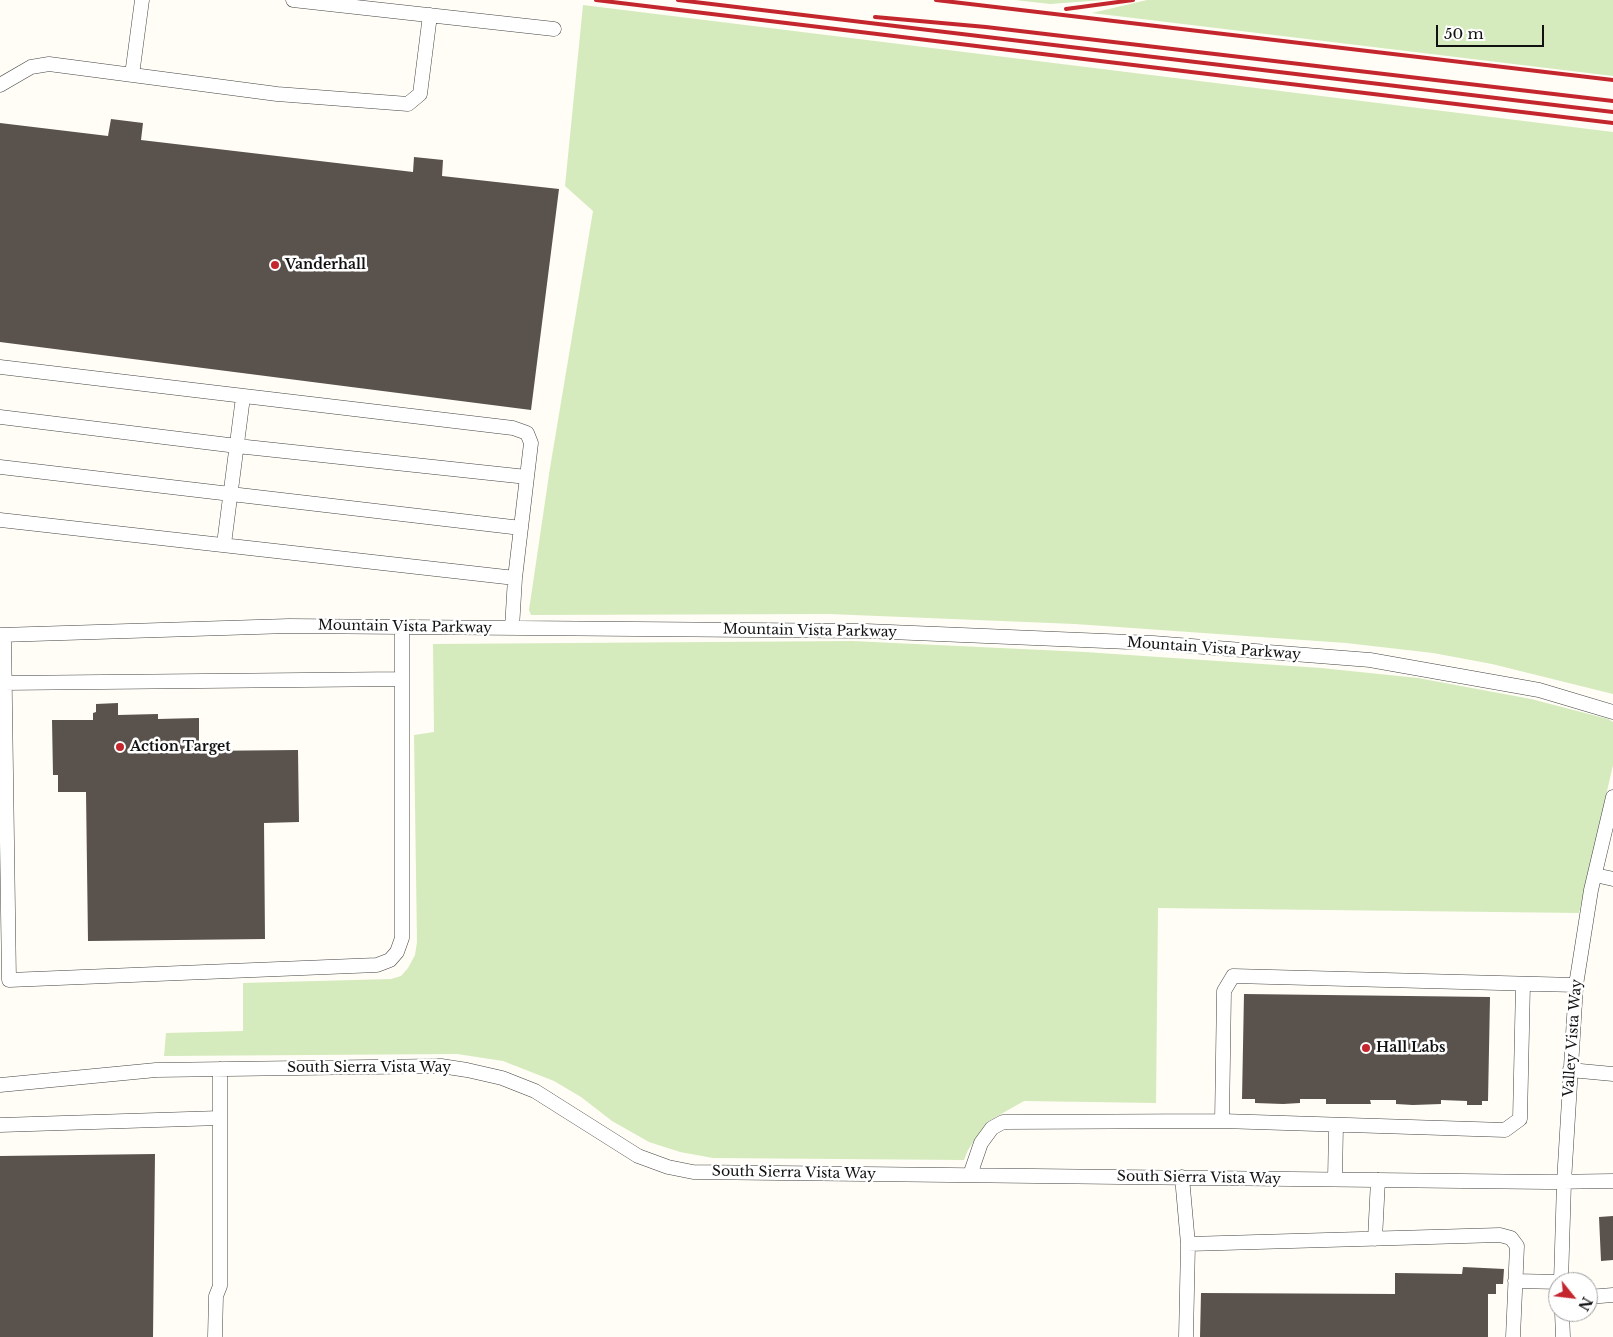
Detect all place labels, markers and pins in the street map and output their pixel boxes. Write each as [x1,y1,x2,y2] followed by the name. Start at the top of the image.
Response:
[285,257,366,273] place label: Vanderhall
[269,259,281,271] marker: Vanderhall
[130,739,231,755] place label: Action Target
[114,741,126,753] marker: Action Target
[1376,1040,1445,1056] place label: Hall Labs
[1360,1042,1372,1054] marker: Hall Labs

